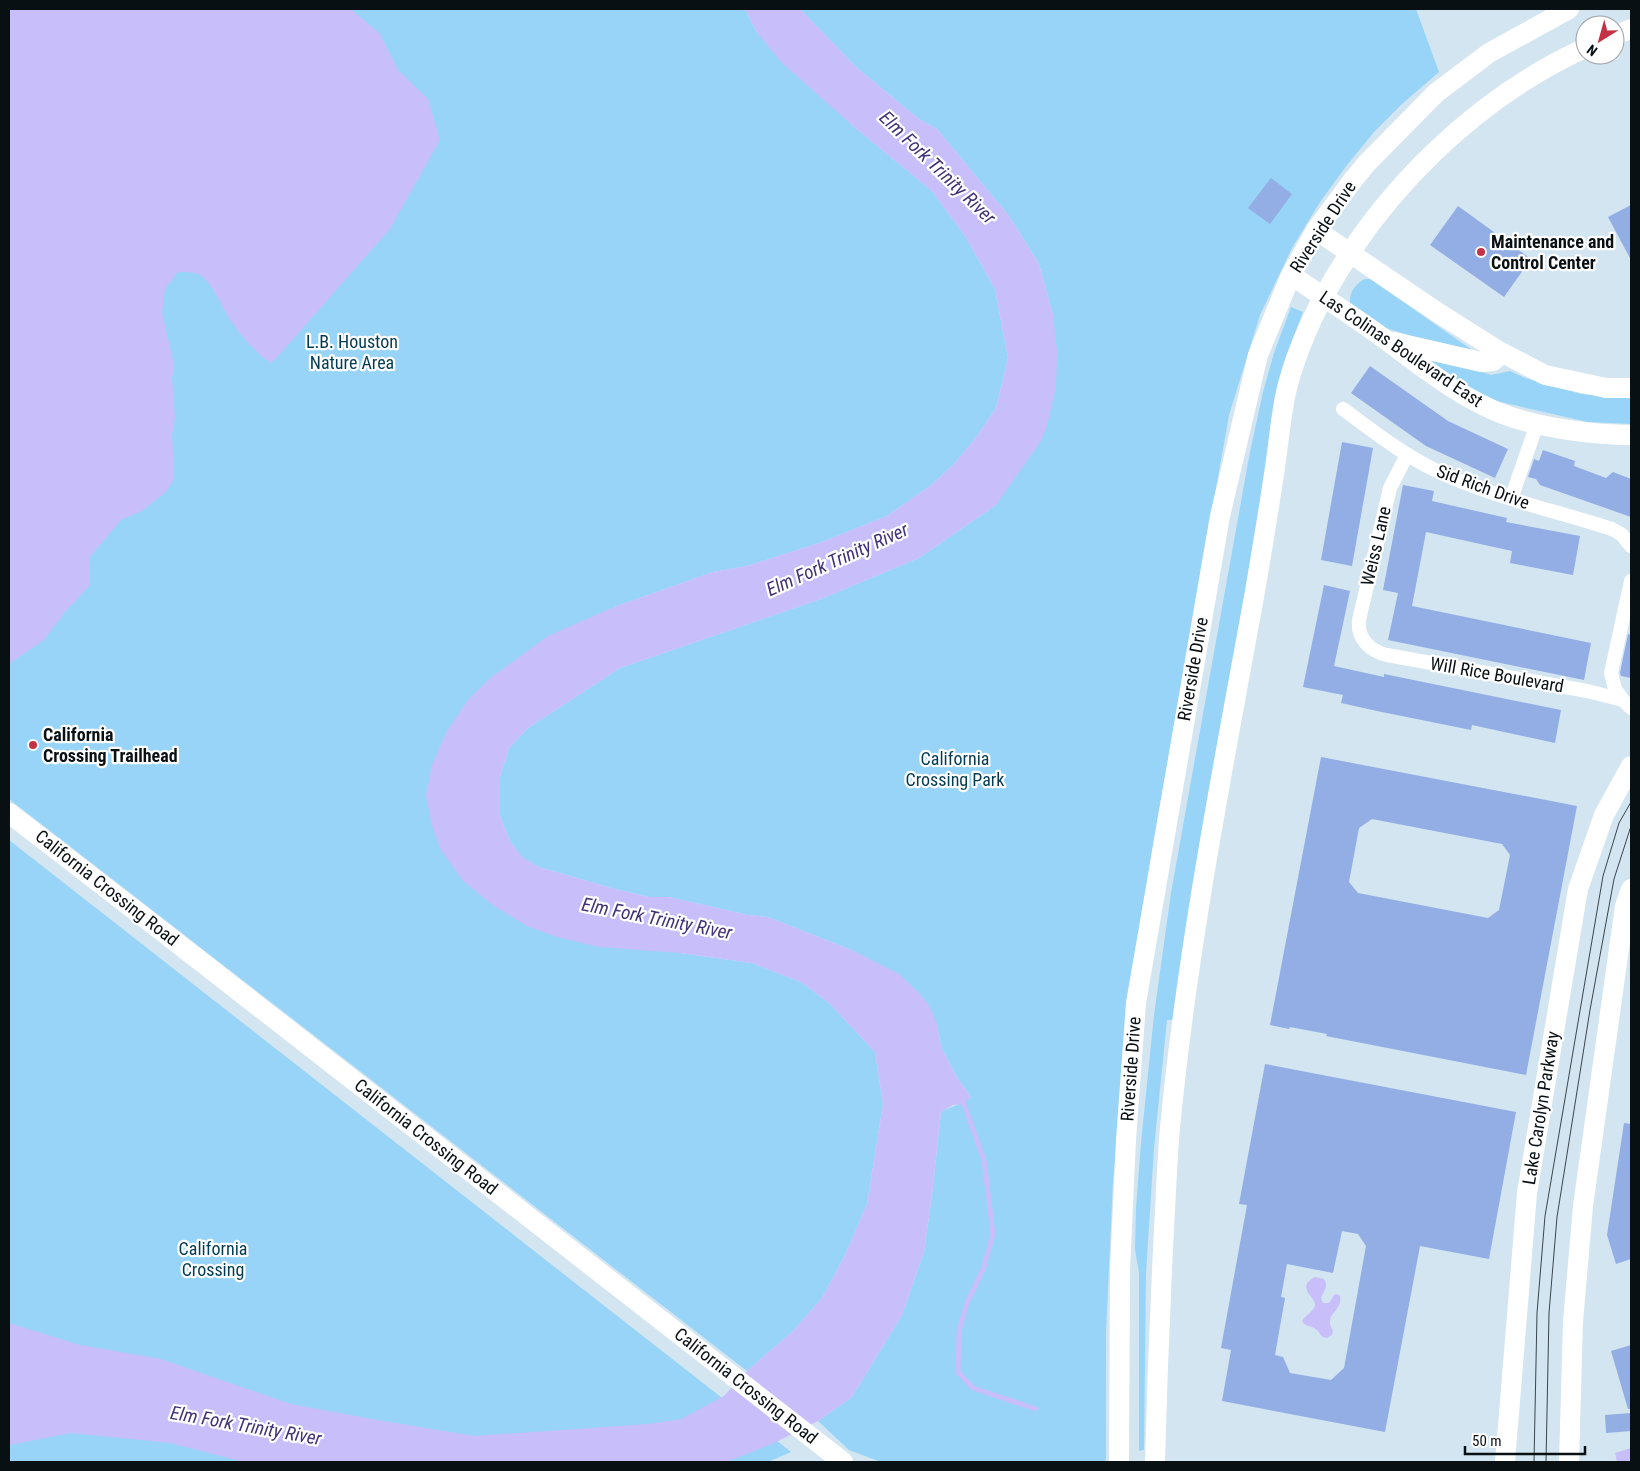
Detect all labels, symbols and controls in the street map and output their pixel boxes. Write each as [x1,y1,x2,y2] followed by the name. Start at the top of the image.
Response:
[1575,15,1625,65] north arrow
[1584,41,1600,59] text: N
[875,106,1001,229] water label: Elm Fork Trinity River
[1285,177,1360,276] street label: Riverside Drive
[1491,231,1614,273] place label: Maintenance and Control Center
[1475,246,1487,258] marker: Maintenance and Control Center
[1316,286,1487,411] street label: Las Colinas Boulevard East
[306,331,398,373] park label: L.B. Houston Nature Area
[1434,460,1532,513] street label: Sid Rich Drive
[1356,504,1395,588] street label: Weiss Lane
[763,518,912,601] water label: Elm Fork Trinity River
[1173,615,1212,722] street label: Riverside Drive
[1429,652,1566,697] street label: Will Rice Boulevard
[43,724,178,766] place label: California Crossing Trailhead
[27,739,39,751] marker: California Crossing Trailhead
[906,748,1004,790] park label: California Crossing Park
[32,825,183,950] street label: California Crossing Road
[580,893,734,944] water label: Elm Fork Trinity River
[1116,1016,1145,1122] street label: Riverside Drive
[1518,1029,1563,1186] street label: Lake Carolyn Parkway
[351,1074,502,1199] street label: California Crossing Road
[179,1238,247,1280] park label: California Crossing
[671,1323,822,1448] street label: California Crossing Road
[169,1401,323,1450] water label: Elm Fork Trinity River
[1465,1424,1585,1456] scale bar
[1472,1432,1502,1450] text: 50 m

